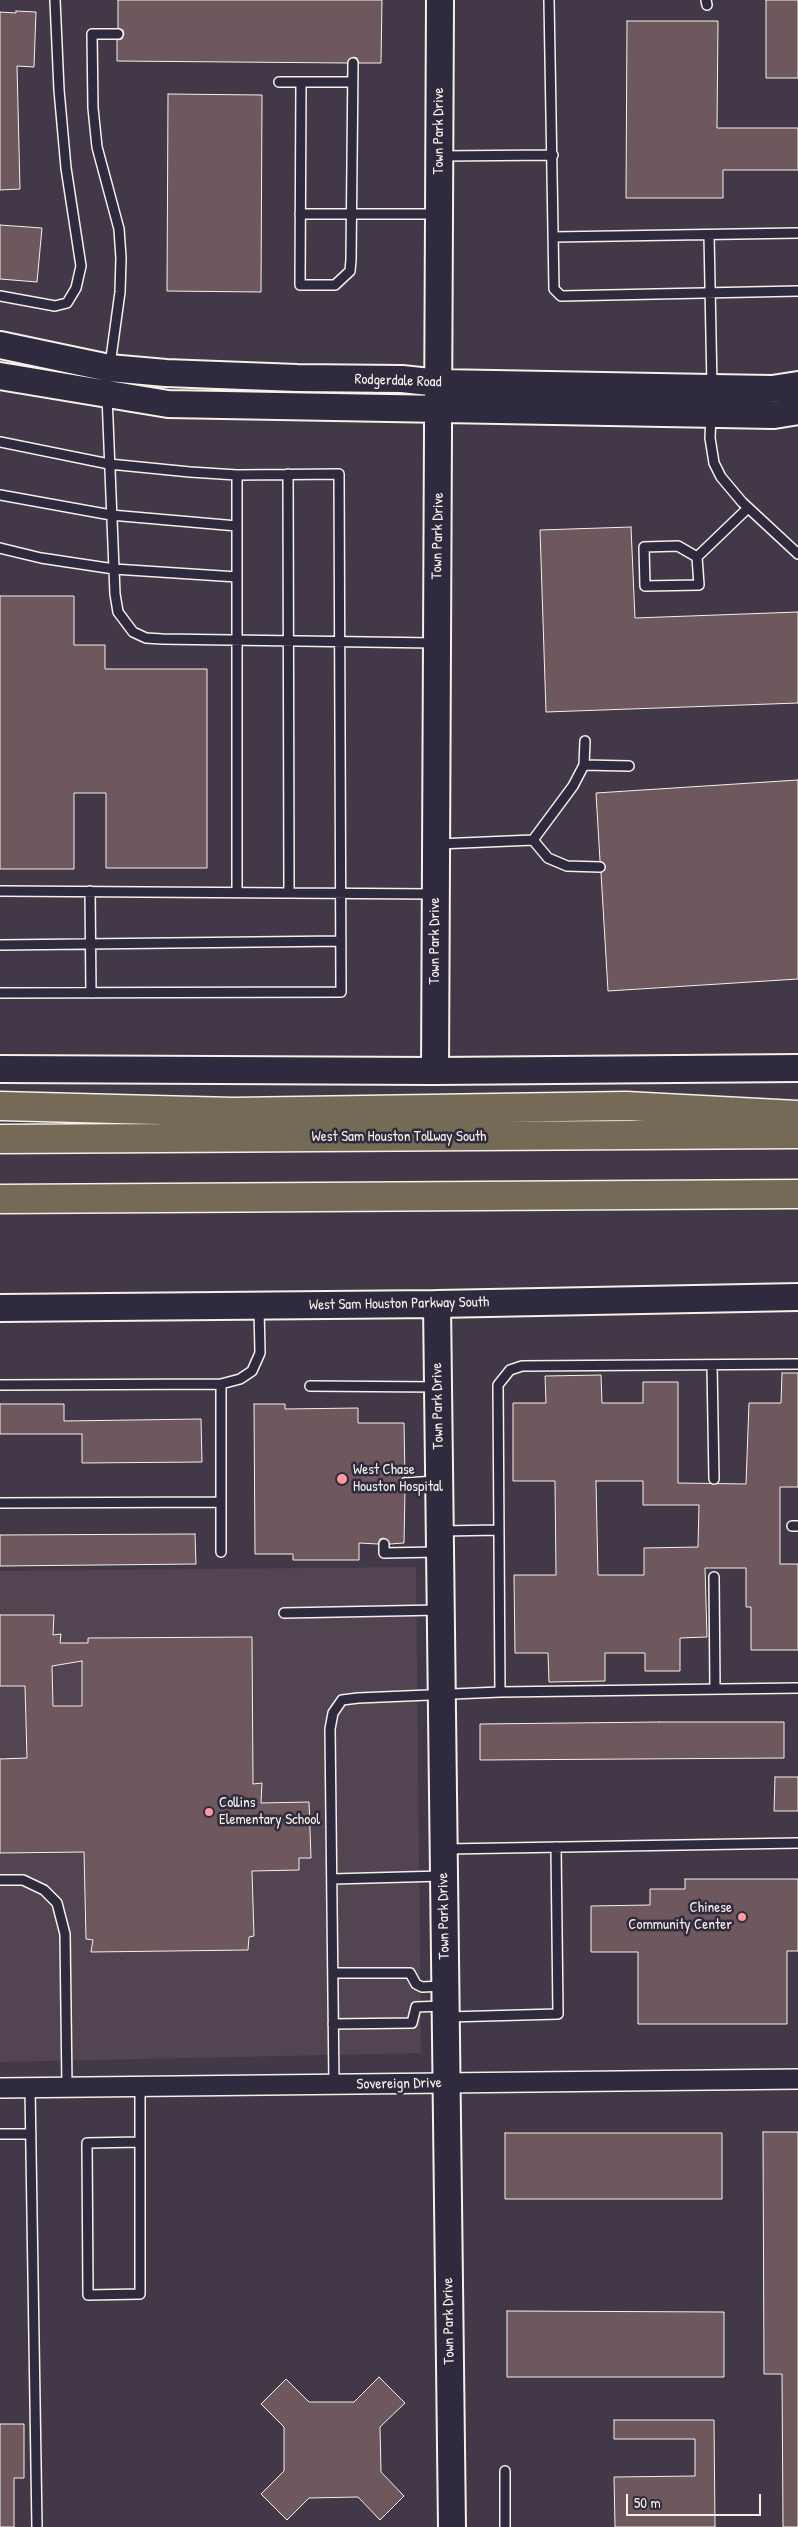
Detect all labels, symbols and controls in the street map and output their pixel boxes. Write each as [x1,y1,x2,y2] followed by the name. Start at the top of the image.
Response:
[430,87,448,175] street label: Town Park Drive
[354,370,442,392] street label: Rodgerdale Road
[428,492,448,580] street label: Town Park Drive
[426,897,444,985] street label: Town Park Drive
[312,1128,486,1146] street label: West Sam Houston Tollway South
[309,1293,489,1315] street label: West Sam Houston Parkway South
[428,1362,448,1450] street label: Town Park Drive
[353,1461,443,1496] place label: West Chase Houston Hospital
[335,1472,349,1486] marker: West Chase Houston Hospital
[219,1794,320,1829] place label: Collins Elementary School
[203,1806,215,1818] marker: Collins Elementary School
[434,1872,454,1960] street label: Town Park Drive
[628,1899,732,1934] place label: Chinese Community Center
[736,1911,748,1923] marker: Chinese Community Center
[356,2074,442,2094] street label: Sovereign Drive
[439,2277,459,2365] street label: Town Park Drive
[628,2484,763,2516] scale bar
[634,2492,661,2513] text: 50 m

